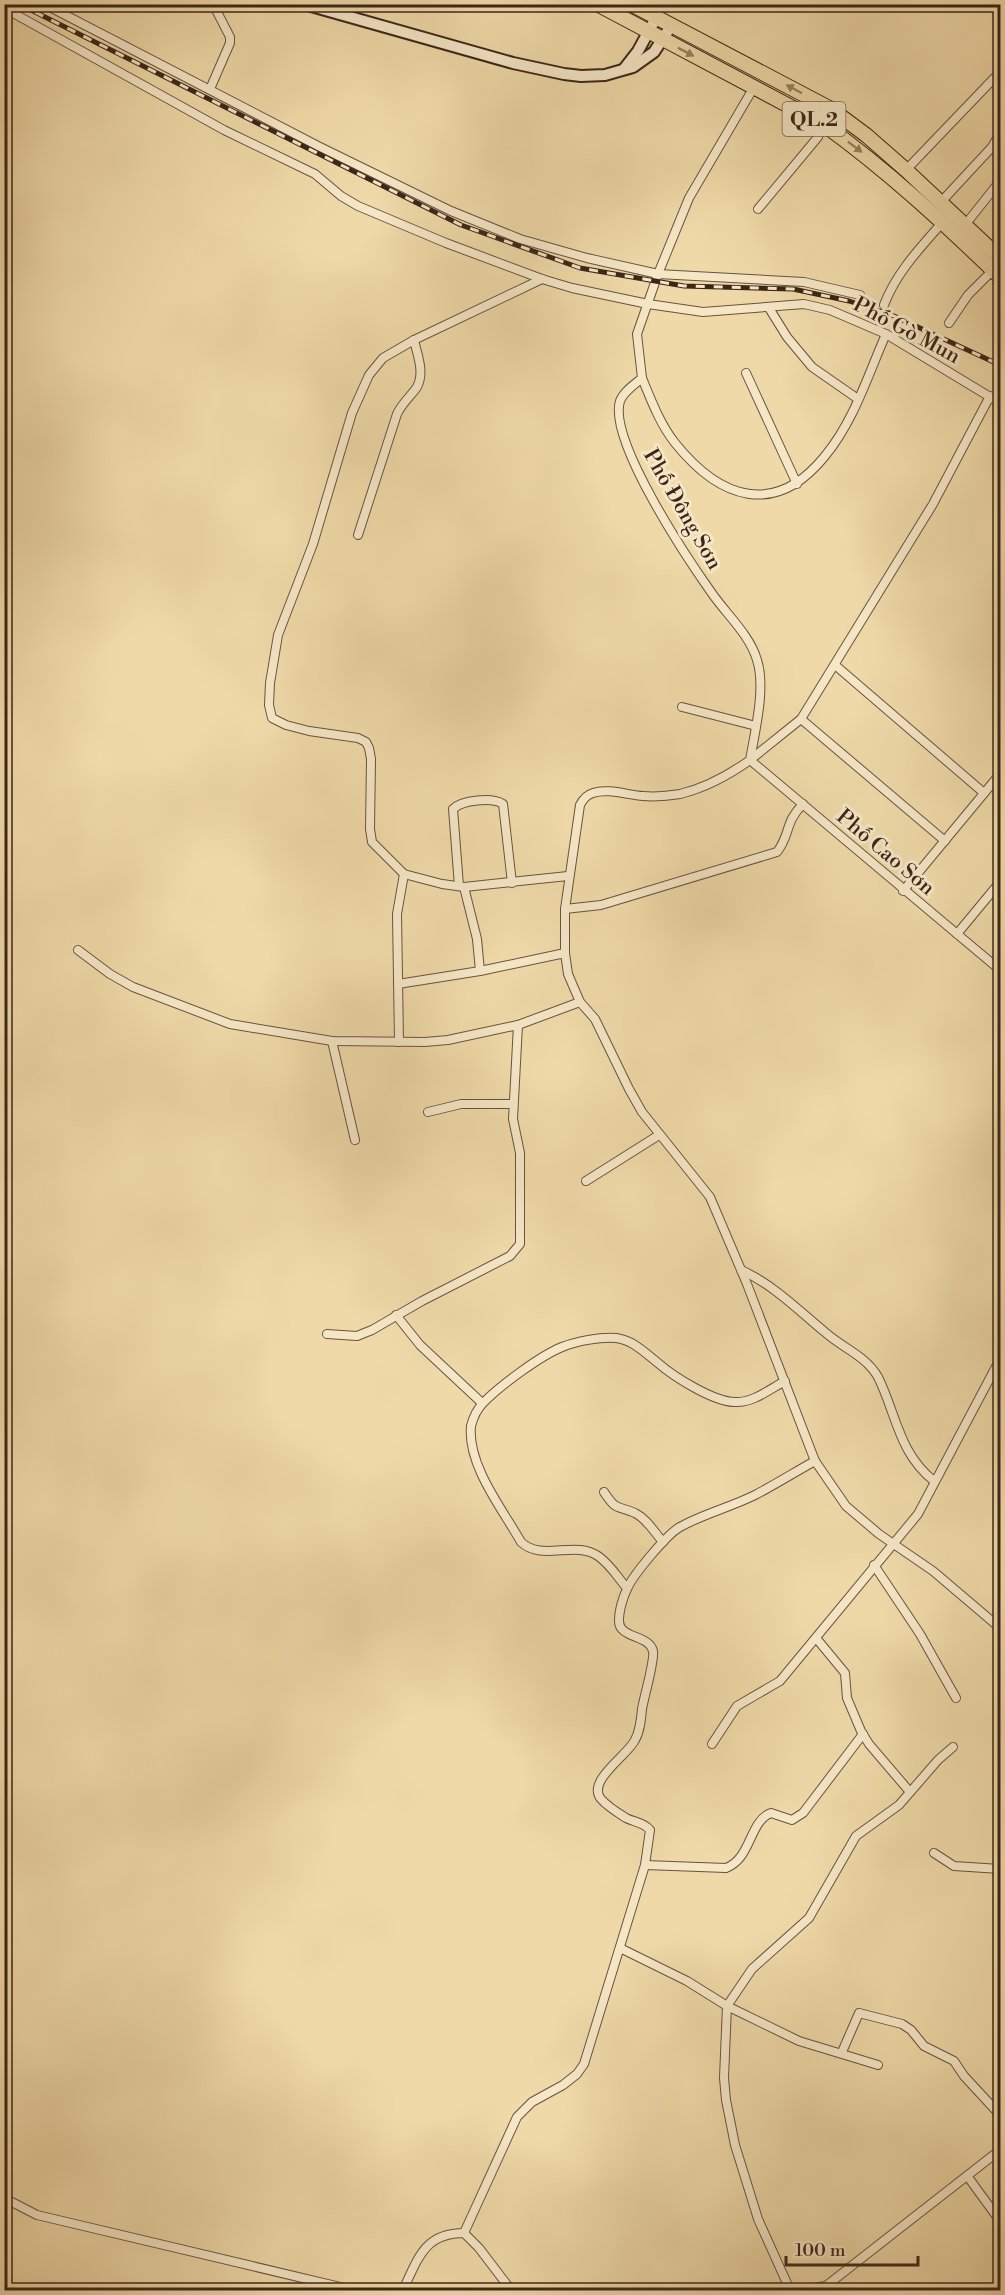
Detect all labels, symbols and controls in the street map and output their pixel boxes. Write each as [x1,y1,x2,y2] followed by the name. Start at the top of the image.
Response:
[677,47,694,57] one-way arrow
[785,84,803,94] one-way arrow
[782,102,846,136] road number: QL.2
[848,141,863,153] one-way arrow
[848,292,965,370] street label: Phố Gò Mun
[637,444,727,575] street label: Phố Đông Sơn
[831,804,940,902] street label: Phố Cao Sơn
[786,2229,918,2267] scale bar
[795,2239,846,2262] text: 100 m

